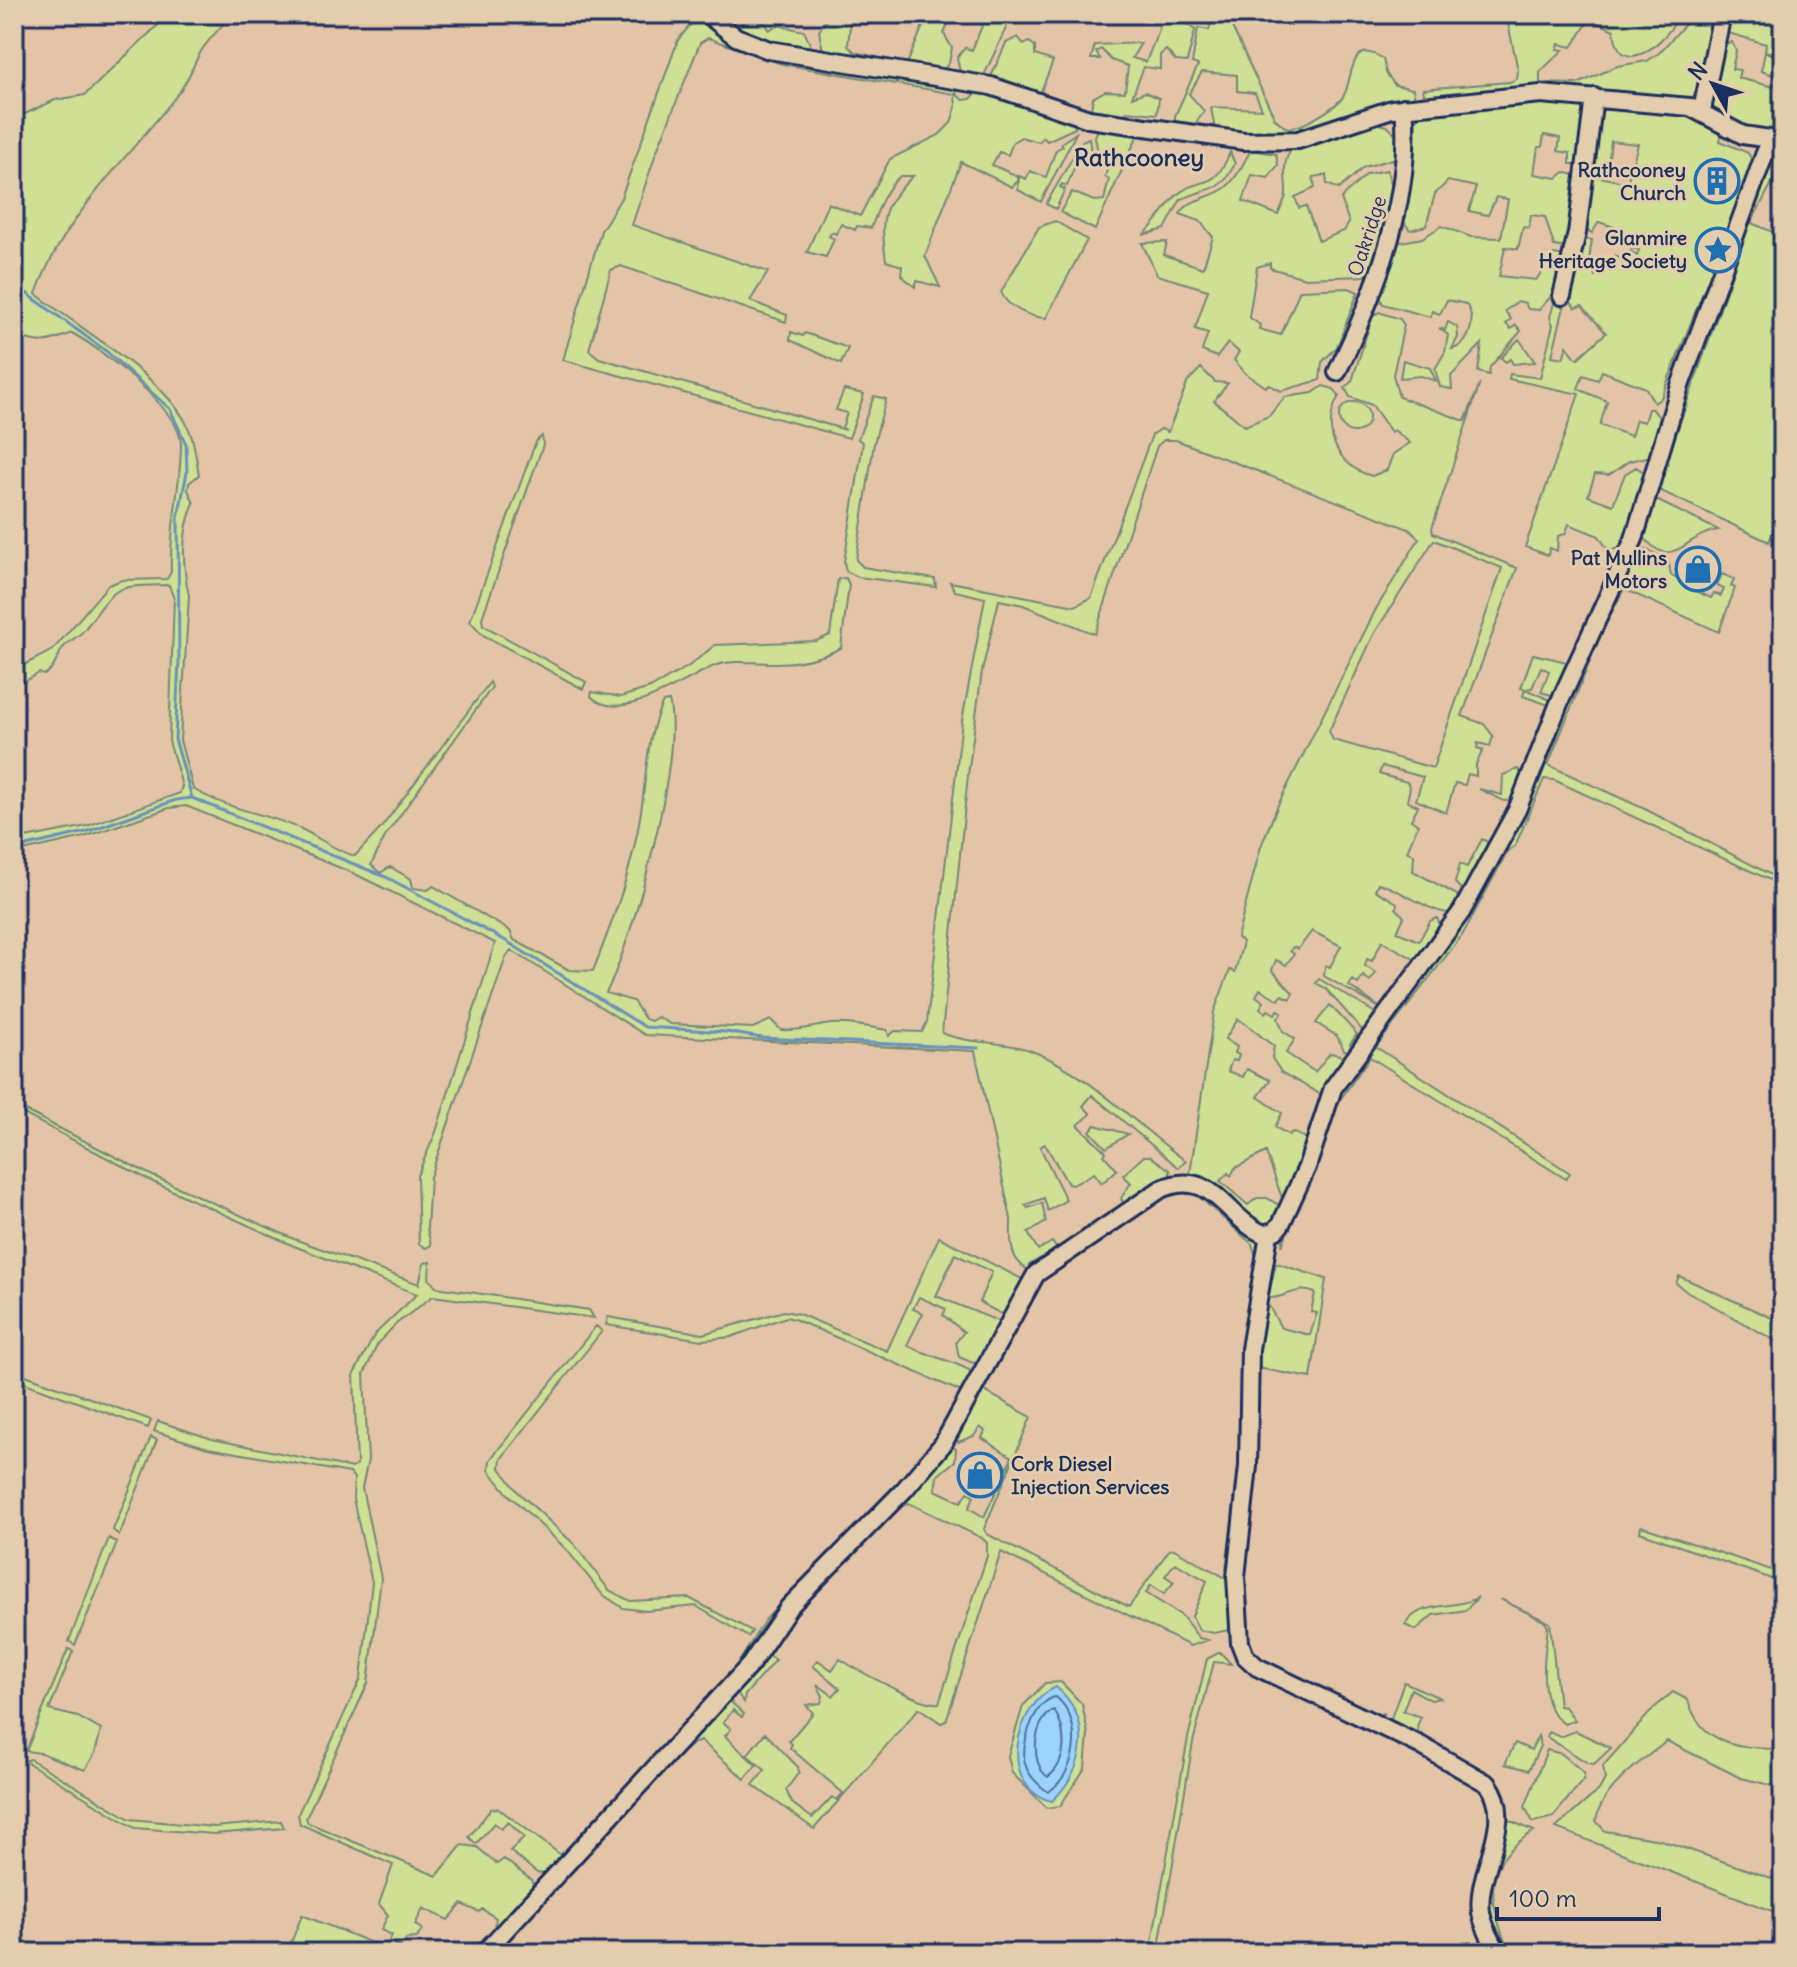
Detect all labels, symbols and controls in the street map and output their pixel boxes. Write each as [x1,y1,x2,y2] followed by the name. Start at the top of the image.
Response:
[1673,44,1753,124] north arrow
[1682,56,1713,86] text: N
[1074,142,1204,172] district label: Rathcooney
[1577,157,1686,205] place label: Rathcooney Church
[1693,157,1741,205] building icon: Rathcooney Church
[1342,192,1391,279] street label: Oakridge
[1539,225,1687,273] place label: Glanmire Heritage Society
[1694,226,1742,274] place icon: Glanmire Heritage Society
[1571,545,1667,593] place label: Pat Mullins Motors
[1674,545,1722,593] shop icon: Pat Mullins Motors
[956,1451,1004,1499] shop icon: Cork Diesel Injection Services
[1011,1451,1169,1499] place label: Cork Diesel Injection Services
[1497,1871,1659,1921] scale bar
[1509,1883,1577,1913] text: 100 m

